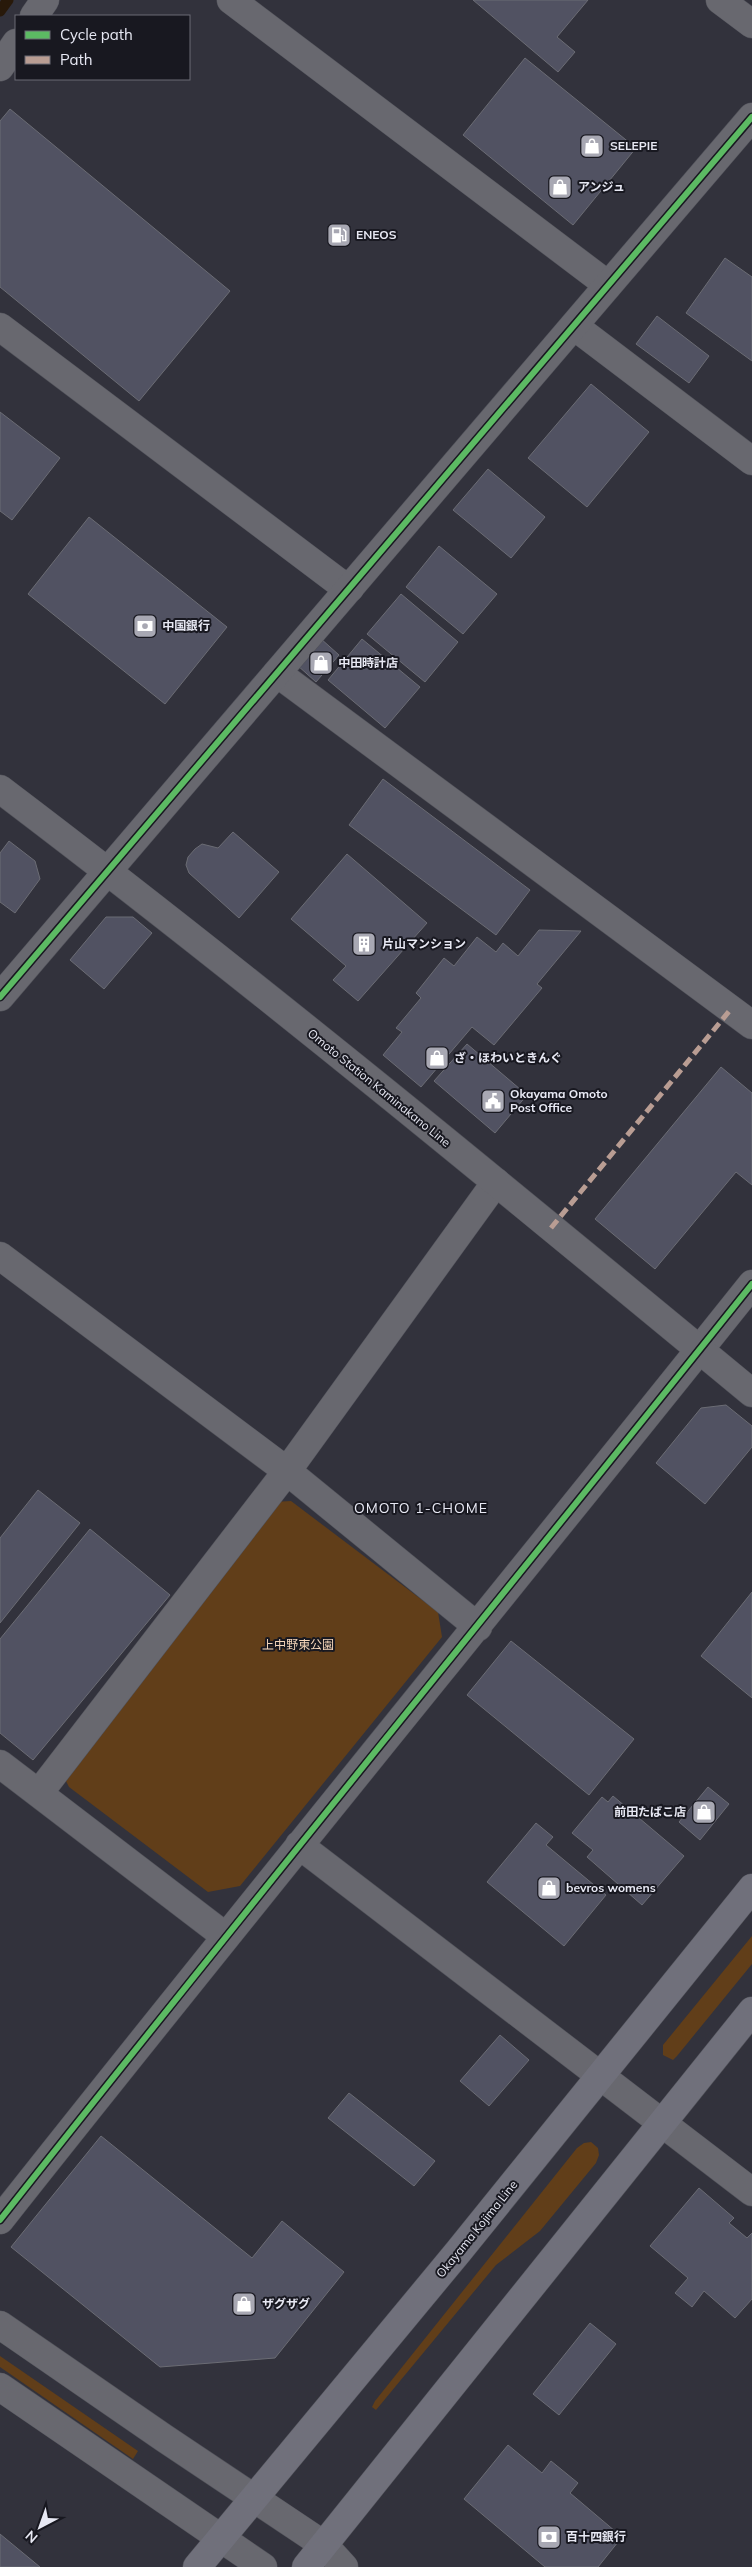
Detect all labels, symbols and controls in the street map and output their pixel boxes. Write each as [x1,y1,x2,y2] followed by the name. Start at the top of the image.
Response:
[15,15,190,80] legend
[60,25,133,44] text: Cycle path
[60,50,92,69] text: Path
[579,133,605,159] shop icon: SELEPIE
[610,138,657,153] place label: SELEPIE
[547,174,573,200] shop icon: アンジュ
[578,179,625,194] place label: アンジュ
[326,222,352,248] fuel station icon: ENEOS
[356,227,397,242] place label: ENEOS
[132,613,158,639] bank icon: 中国銀行
[162,618,210,633] place label: 中国銀行
[308,650,334,676] shop icon: 中田時計店
[338,655,398,670] place label: 中田時計店
[351,931,377,957] building icon: 片山マンション
[382,936,466,951] place label: 片山マンション
[305,1025,454,1150] street label: Omoto Station Kaminakano Line
[424,1045,450,1071] shop icon: ざ・ほわいときんぐ
[454,1050,562,1065] place label: ざ・ほわいときんぐ
[510,1086,608,1115] place label: Okayama Omoto Post Office
[480,1088,506,1114] public building icon: Okayama Omoto Post Office
[354,1499,488,1517] district label: OMOTO 1-CHOME
[262,1637,334,1652] park label: 上中野東公園
[691,1799,717,1825] shop icon: 前田たばこ店
[614,1804,686,1819] place label: 前田たばこ店
[536,1875,562,1901] shop icon: bevros womens
[566,1880,656,1895] place label: bevros womens
[433,2177,520,2280] street label: Okayama Kojima Line
[231,2291,257,2317] shop icon: ザグザグ
[262,2296,310,2311] place label: ザグザグ
[15,2502,65,2552] north arrow
[536,2524,562,2550] bank icon: 百十四銀行
[22,2527,41,2547] text: N
[566,2529,626,2544] place label: 百十四銀行

